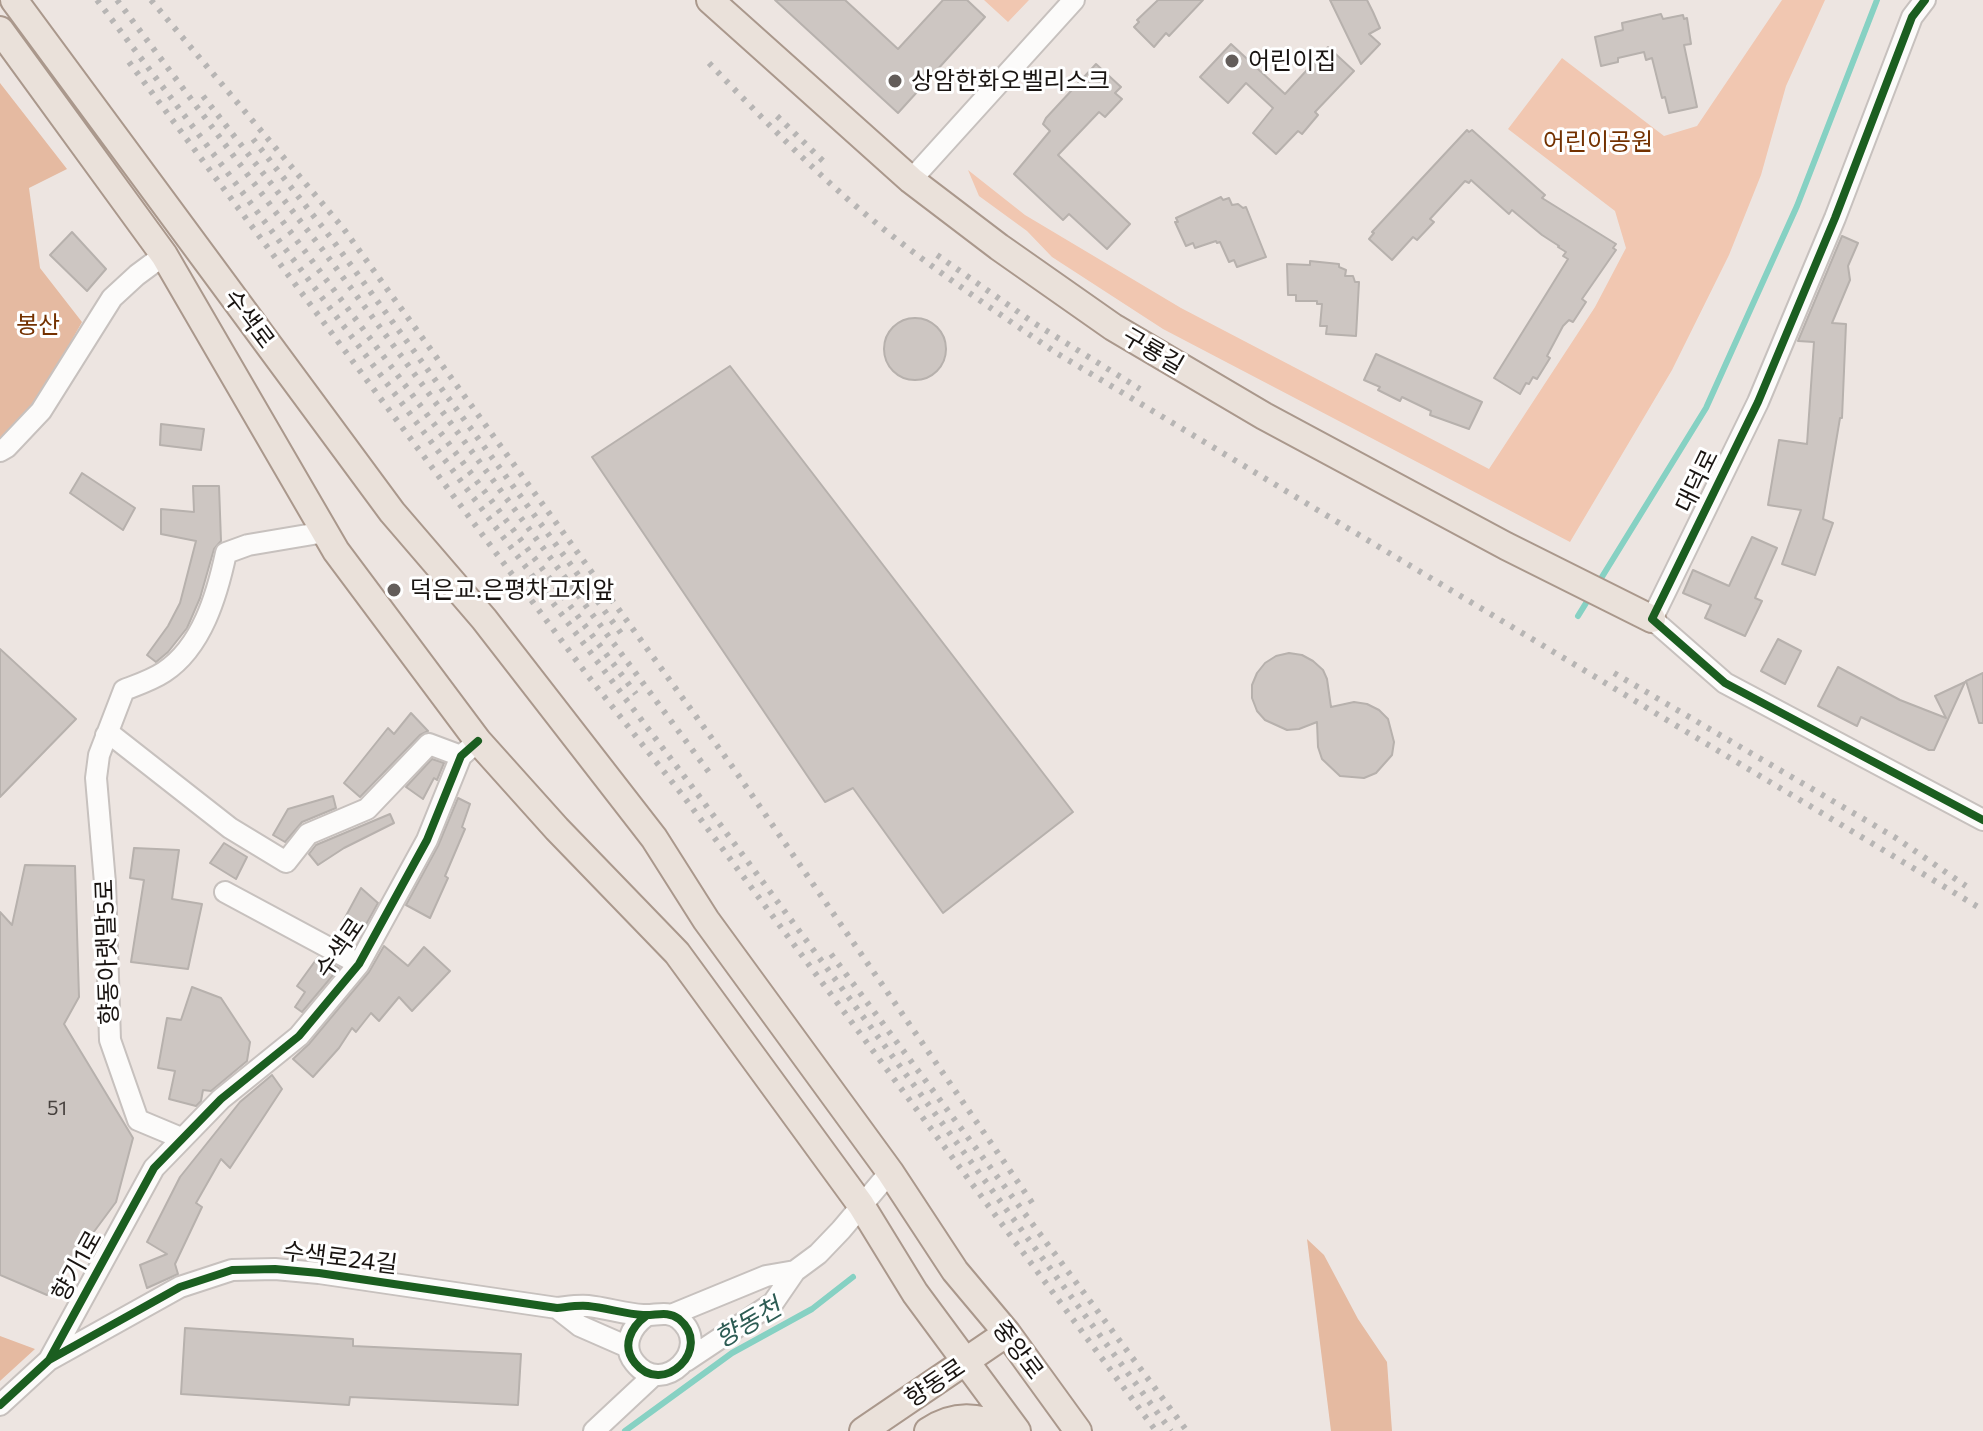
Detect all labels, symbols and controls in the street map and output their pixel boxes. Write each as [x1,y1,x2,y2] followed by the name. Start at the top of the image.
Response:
[1248,47,1336,75] place label: 어린이집
[1223,52,1241,70] marker: 어린이집
[911,67,1110,95] place label: 상암한화오벨리스크
[886,72,904,90] marker: 상암한화오벨리스크
[1543,128,1653,156] park label: 어린이공원
[218,284,280,354] street label: 수색로
[16,311,60,339] park label: 봉산
[1117,322,1189,380] street label: 구룡길
[1670,445,1724,517] street label: 대덕로
[410,576,614,604] place label: 덕은교.은평차고지앞
[385,581,403,599] marker: 덕은교.은평차고지앞
[90,878,124,1026] street label: 향동아랫말5로
[310,912,370,984] street label: 수색로
[47,1096,67,1120] house number: 51
[46,1226,108,1306] street label: 향기1로
[281,1237,399,1279] street label: 수색로24길
[709,1292,787,1354] water label: 향동천
[987,1315,1049,1385] street label: 중앙로
[899,1353,971,1413] street label: 향동로

